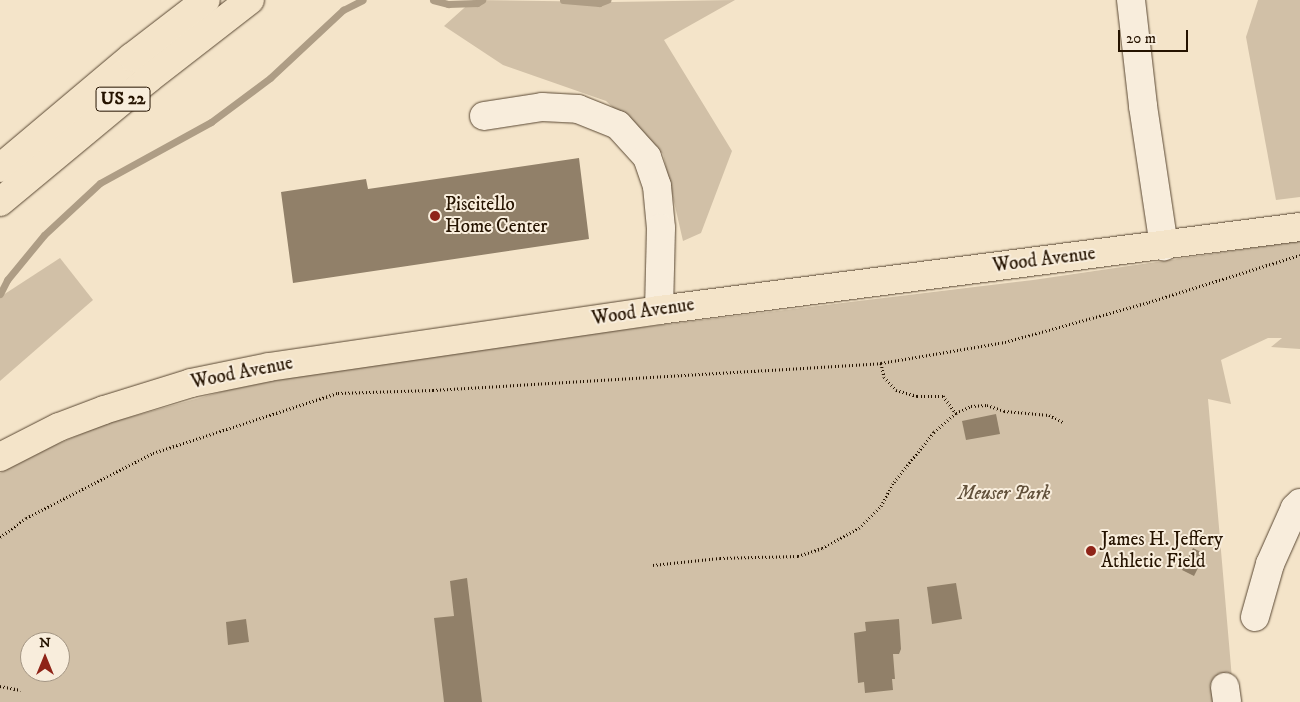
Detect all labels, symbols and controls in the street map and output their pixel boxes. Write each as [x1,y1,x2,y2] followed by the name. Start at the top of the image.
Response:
[1120,20,1190,52] scale bar
[1126,29,1156,48] text: 20 m
[96,84,150,115] road number: US 22
[445,194,547,238] place label: Piscitello Home Center
[429,210,441,222] marker: Piscitello Home Center
[991,242,1097,278] street label: Wood Avenue
[590,294,696,330] street label: Wood Avenue
[189,352,295,394] street label: Wood Avenue
[958,483,1050,505] park label: Meuser Park
[1101,529,1223,573] place label: James H. Jeffery Athletic Field
[1085,545,1097,557] marker: James H. Jeffery Athletic Field
[20,632,70,682] north arrow
[39,634,51,652] text: N

